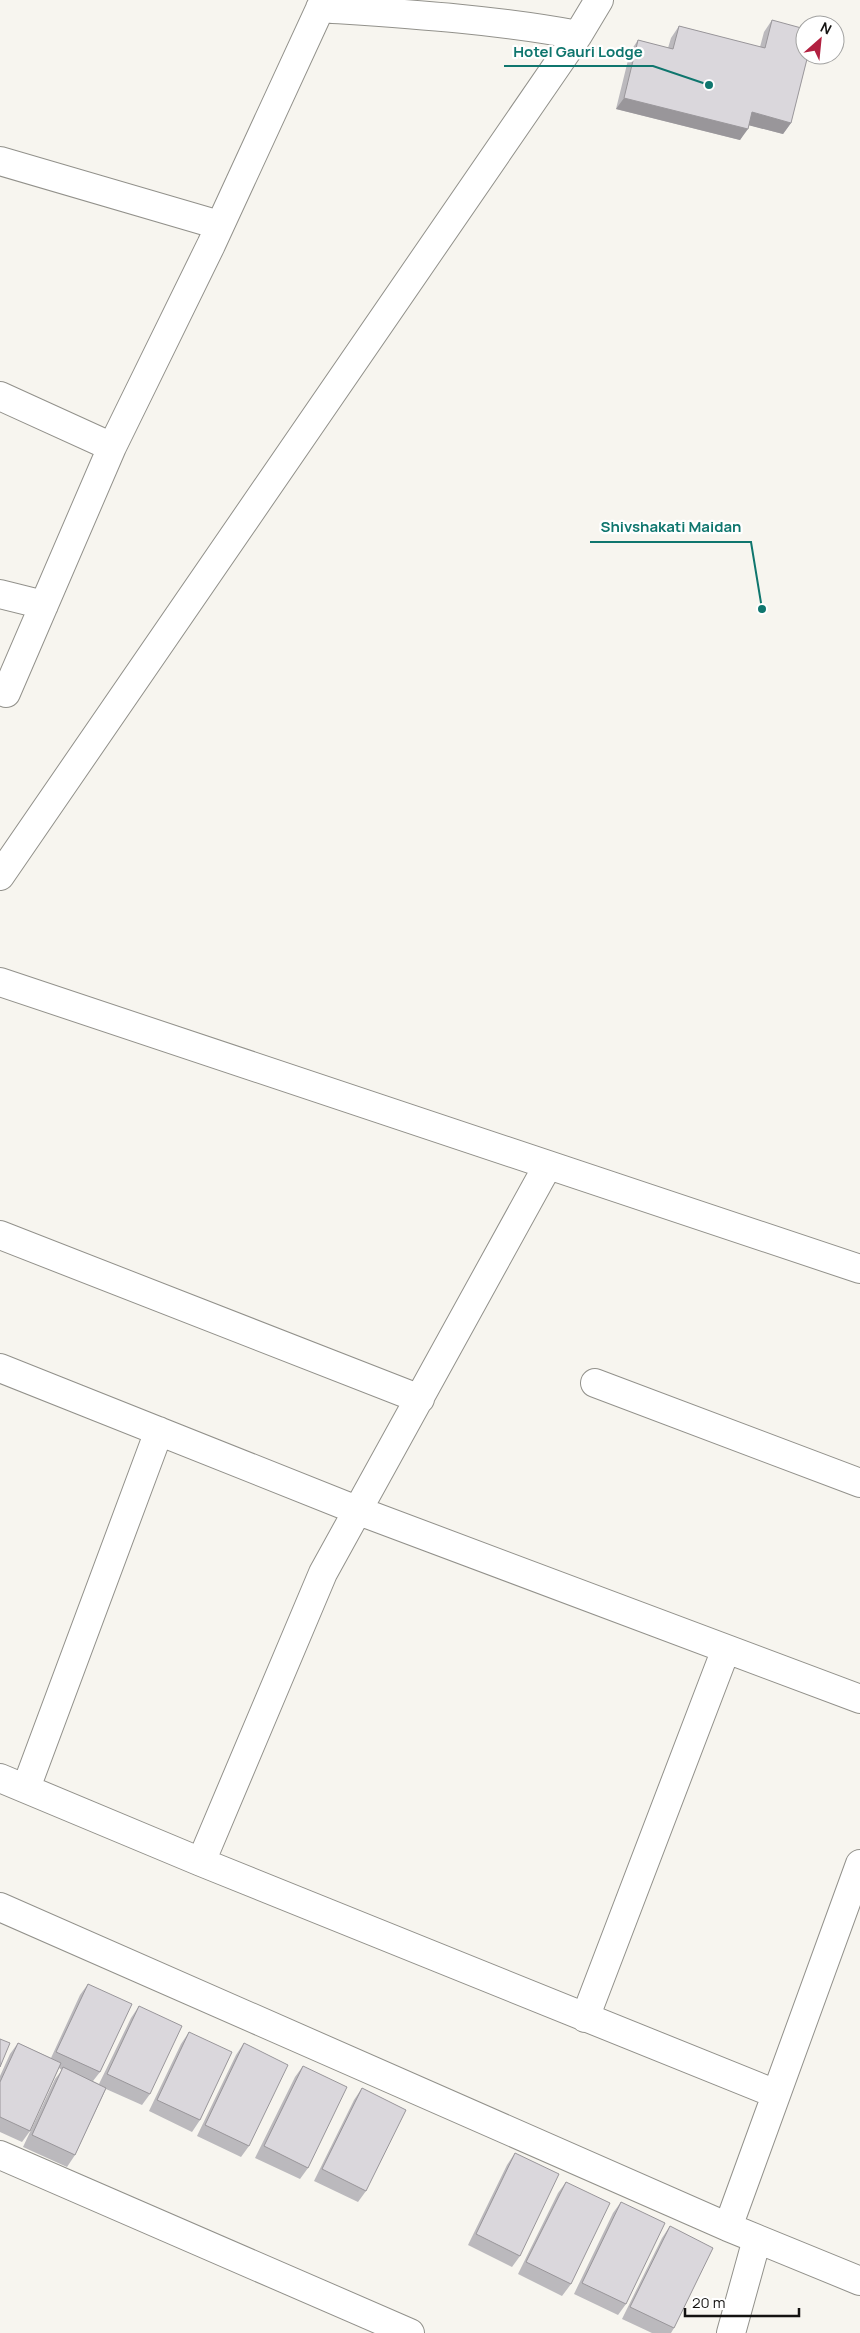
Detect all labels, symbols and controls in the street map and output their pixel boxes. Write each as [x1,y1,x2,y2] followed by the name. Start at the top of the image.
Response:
[795,15,845,65] north arrow
[817,17,835,39] text: N
[504,36,653,66] callout: Hotel Gauri Lodge
[513,41,643,62] text: Hotel Gauri Lodge
[590,512,751,542] callout: Shivshakati Maidan
[601,516,741,537] text: Shivshakati Maidan
[685,2286,799,2318] scale bar
[692,2292,725,2313] text: 20 m

